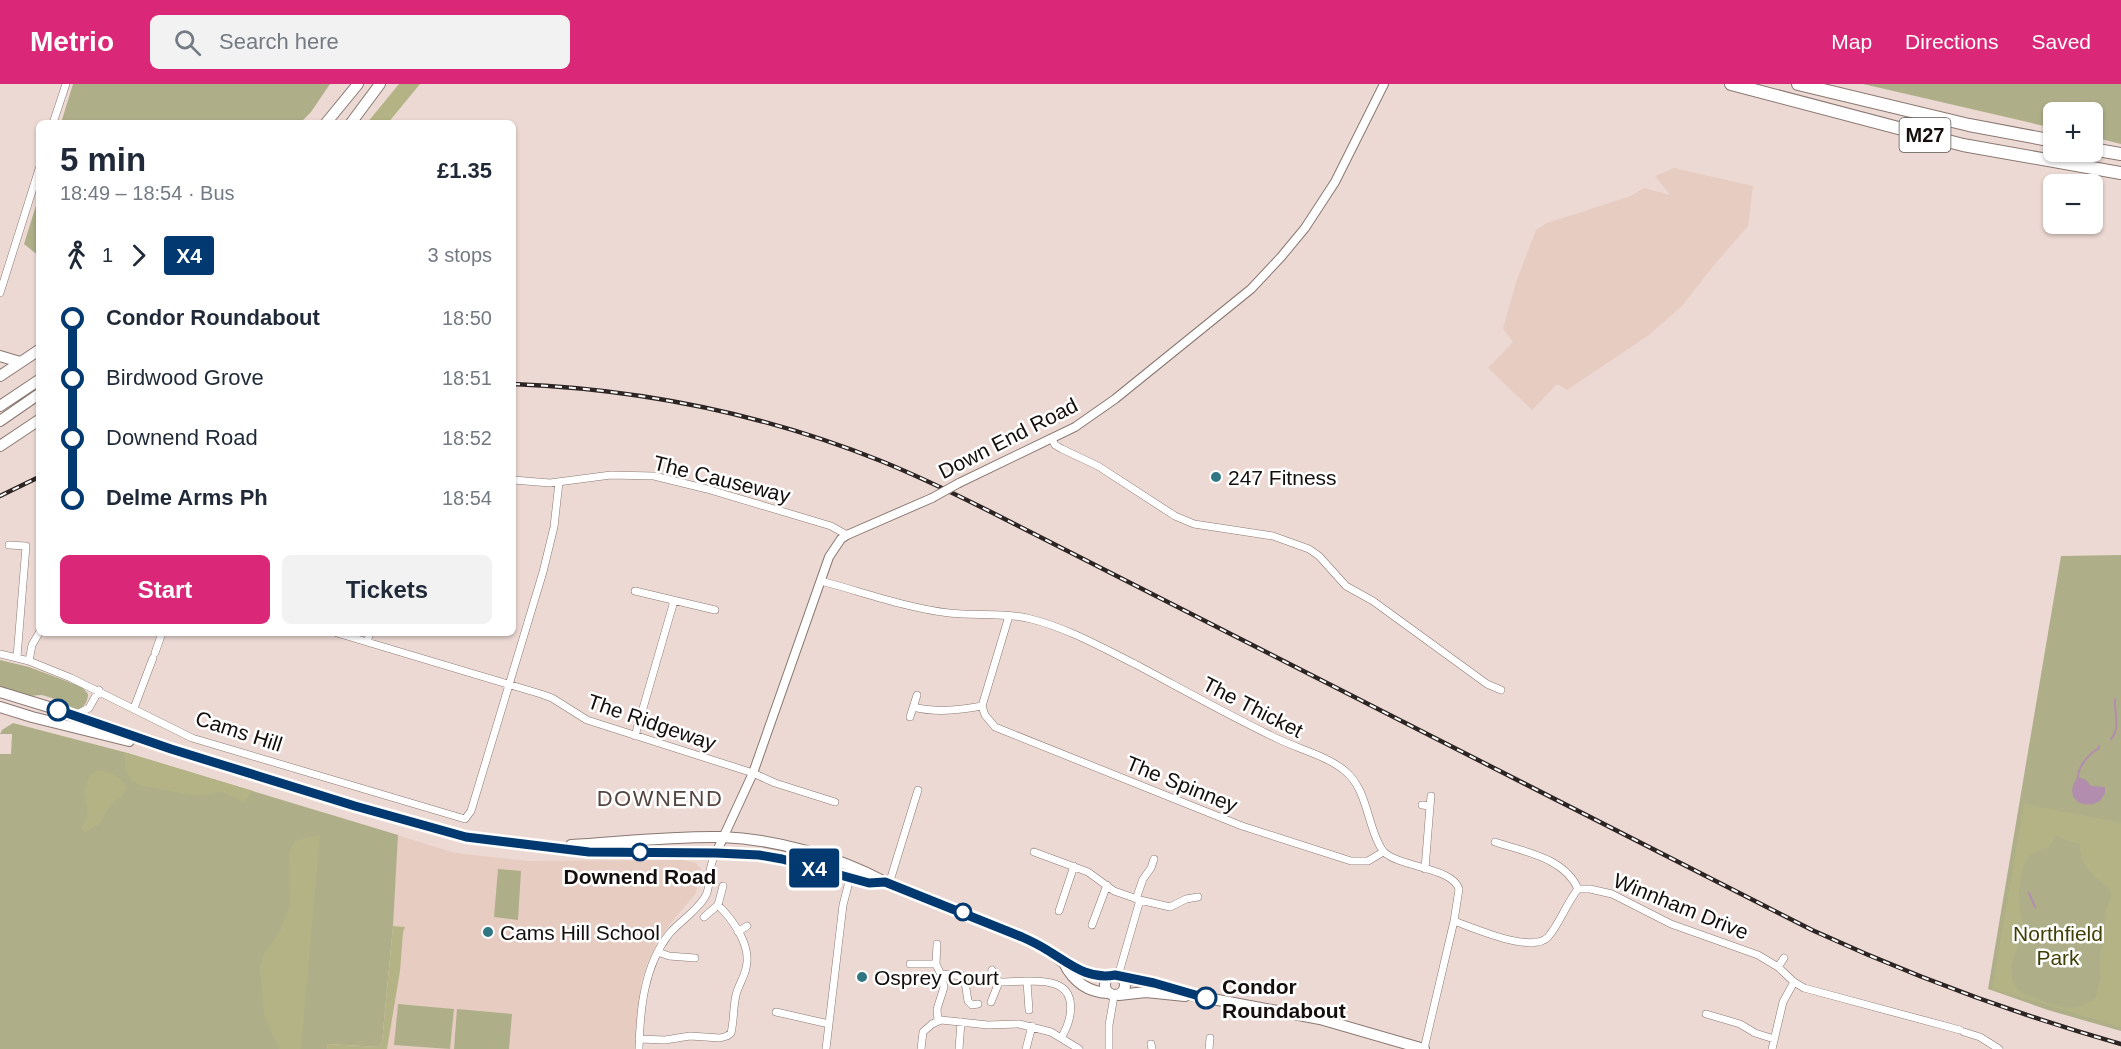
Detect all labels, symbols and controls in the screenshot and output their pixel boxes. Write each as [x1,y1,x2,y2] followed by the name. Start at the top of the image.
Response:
[150,15,570,69] search box
[30,26,114,57] text: Metrio
[171,26,204,59] icon: search
[219,29,339,54] text: Search here
[1831,30,1872,53] text: Map
[1905,30,1998,53] text: Directions
[2031,30,2091,53] text: Saved
[2043,102,2103,234] map controls
[2043,102,2103,162] button: +
[1900,118,1950,152] road number: M27
[60,141,146,178] text: 5 min
[437,158,492,183] text: £1.35
[2043,174,2103,234] button: −
[60,182,235,204] text: 18:49 – 18:54 · Bus
[60,239,93,272] icon: walk
[122,239,155,272] icon: forward
[102,244,113,266] text: 1
[176,244,202,267] text: X4
[428,244,492,266] text: 3 stops
[106,305,320,330] text: Condor Roundabout
[442,307,492,329] text: 18:50
[106,365,264,390] text: Birdwood Grove
[442,367,492,389] text: 18:51
[935,393,1081,483] street label: Down End Road
[106,425,258,450] text: Downend Road
[442,427,492,449] text: 18:52
[651,451,793,507] street label: The Causeway
[1228,466,1337,489] place label: 247 Fitness
[1209,470,1223,484] marker: 247 Fitness
[106,485,268,510] text: Delme Arms Ph
[442,487,492,509] text: 18:54
[60,555,270,624] button: Start
[282,555,492,624] button: Tickets
[1199,672,1307,742] street label: The Thicket
[585,689,720,755] street label: The Ridgeway
[47,699,69,721] unlabelled marker
[193,706,285,756] street label: Cams Hill
[1123,751,1241,817] street label: The Spinney
[597,786,723,811] district label: DOWNEND
[631,843,649,861] marker: Downend Road
[787,848,841,888] line badge: X4
[801,857,827,880] text: X4
[564,865,716,888] place label: Downend Road
[1610,868,1752,944] street label: Winnham Drive
[954,903,972,921] unlabelled marker
[500,921,660,944] place label: Cams Hill School
[2013,922,2103,969] park label: Northfield Park
[481,925,495,939] marker: Cams Hill School
[874,966,999,989] place label: Osprey Court
[855,970,869,984] marker: Osprey Court
[1222,975,1346,1022] place label: Condor Roundabout
[1195,987,1217,1009] marker: Condor Roundabout

